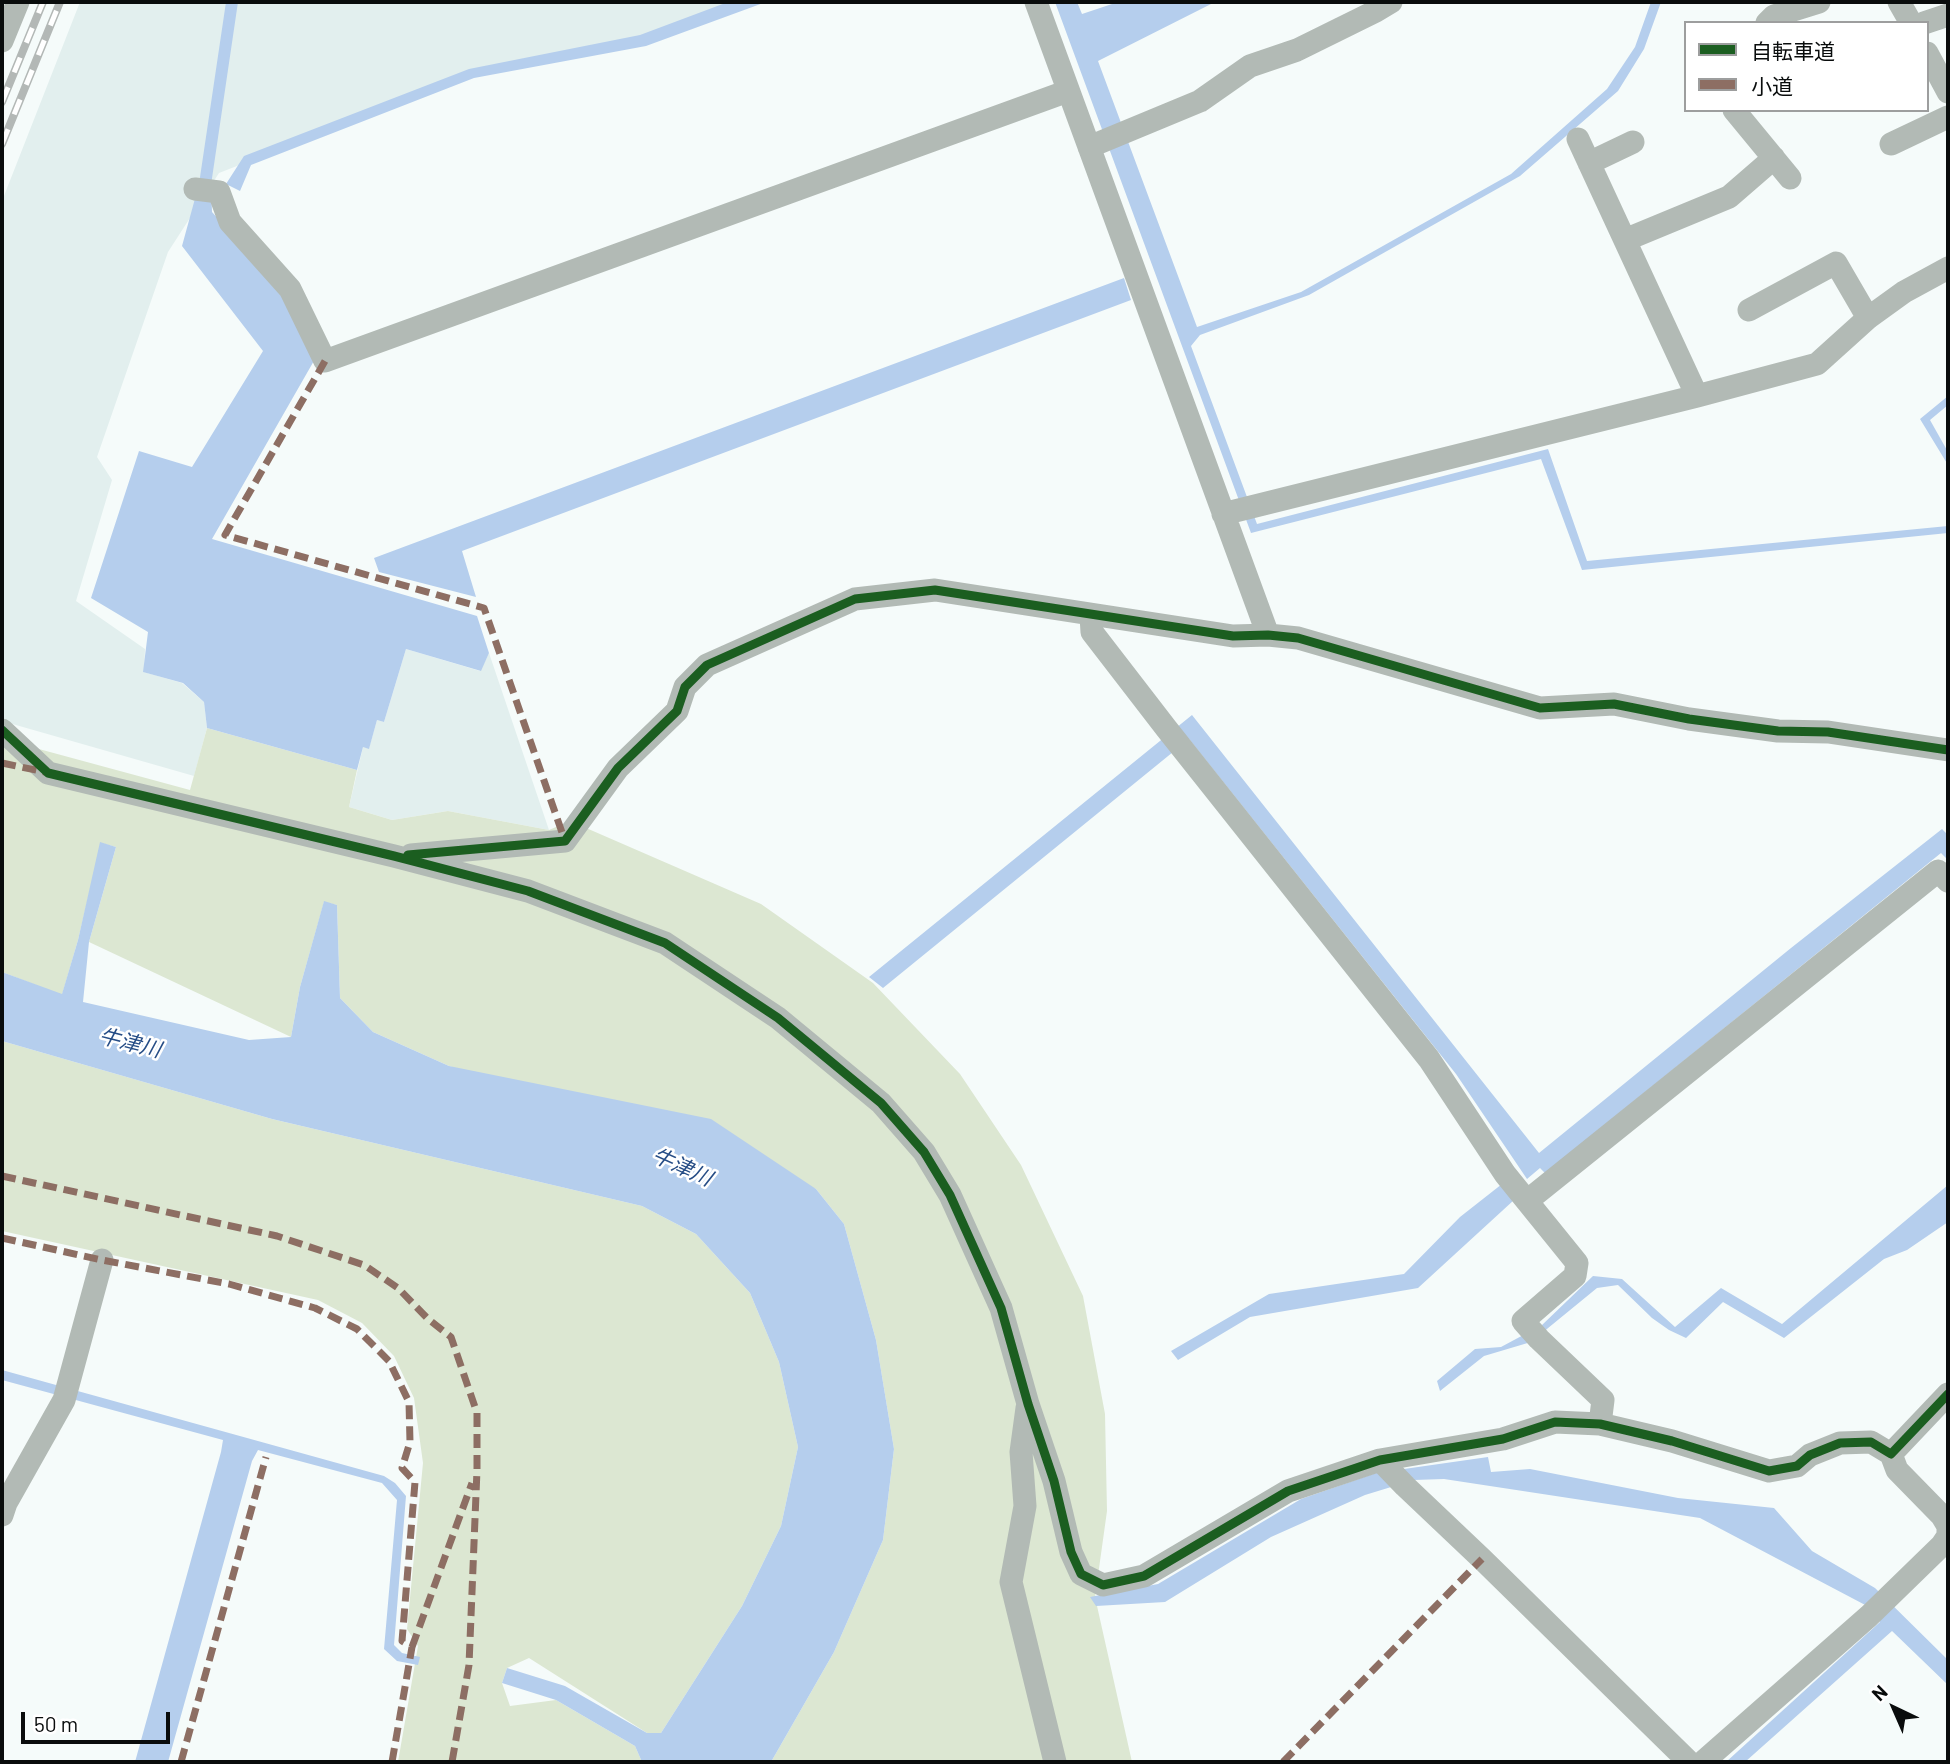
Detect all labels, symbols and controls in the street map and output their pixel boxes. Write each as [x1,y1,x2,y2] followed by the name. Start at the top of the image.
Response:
[1684,21,1929,112] legend
[1751,38,1835,63] text: 自転車道
[1751,73,1793,98] text: 小道
[96,1023,164,1063] water label: 牛津川
[648,1143,716,1191] water label: 牛津川
[1859,1673,1929,1743] north arrow
[1867,1680,1892,1705] text: N
[24,1698,173,1742] scale bar
[34,1711,78,1736] text: 50 m

